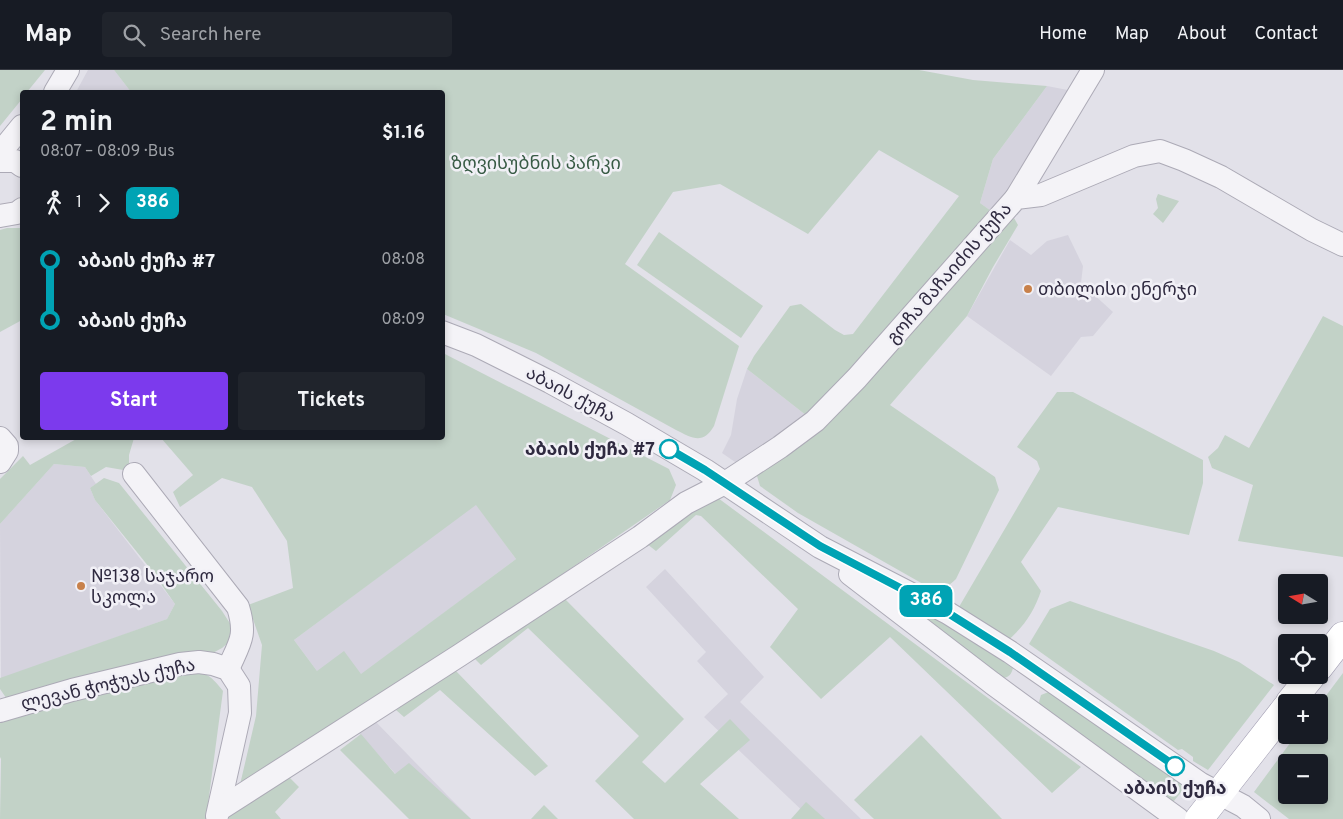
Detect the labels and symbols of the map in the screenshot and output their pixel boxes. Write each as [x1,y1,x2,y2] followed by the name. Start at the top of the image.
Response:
[451,153,621,176] park label: ზღვისუბნის პარკი
[882,199,1018,349] street label: გოჩა მაჩაიძის ქუჩა
[1038,279,1197,302] place label: თბილისი ენერჯი
[1022,283,1034,295] marker: თბილისი ენერჯი
[522,362,619,429] street label: აბაის ქუჩა
[525,439,655,462] place label: აბაის ქუჩა #7
[659,439,679,459] marker: აბაის ქუჩა #7
[91,566,214,610] place label: №138 საჯარო სკოლა
[1278,574,1328,624] north arrow
[75,580,87,592] marker: №138 საჯარო სკოლა
[897,585,955,617] line badge: 386
[19,654,198,717] street label: ლევან ჭოჭუას ქუჩა
[1165,756,1185,776] marker: აბაის ქუჩა
[1123,778,1227,801] place label: აბაის ქუჩა

